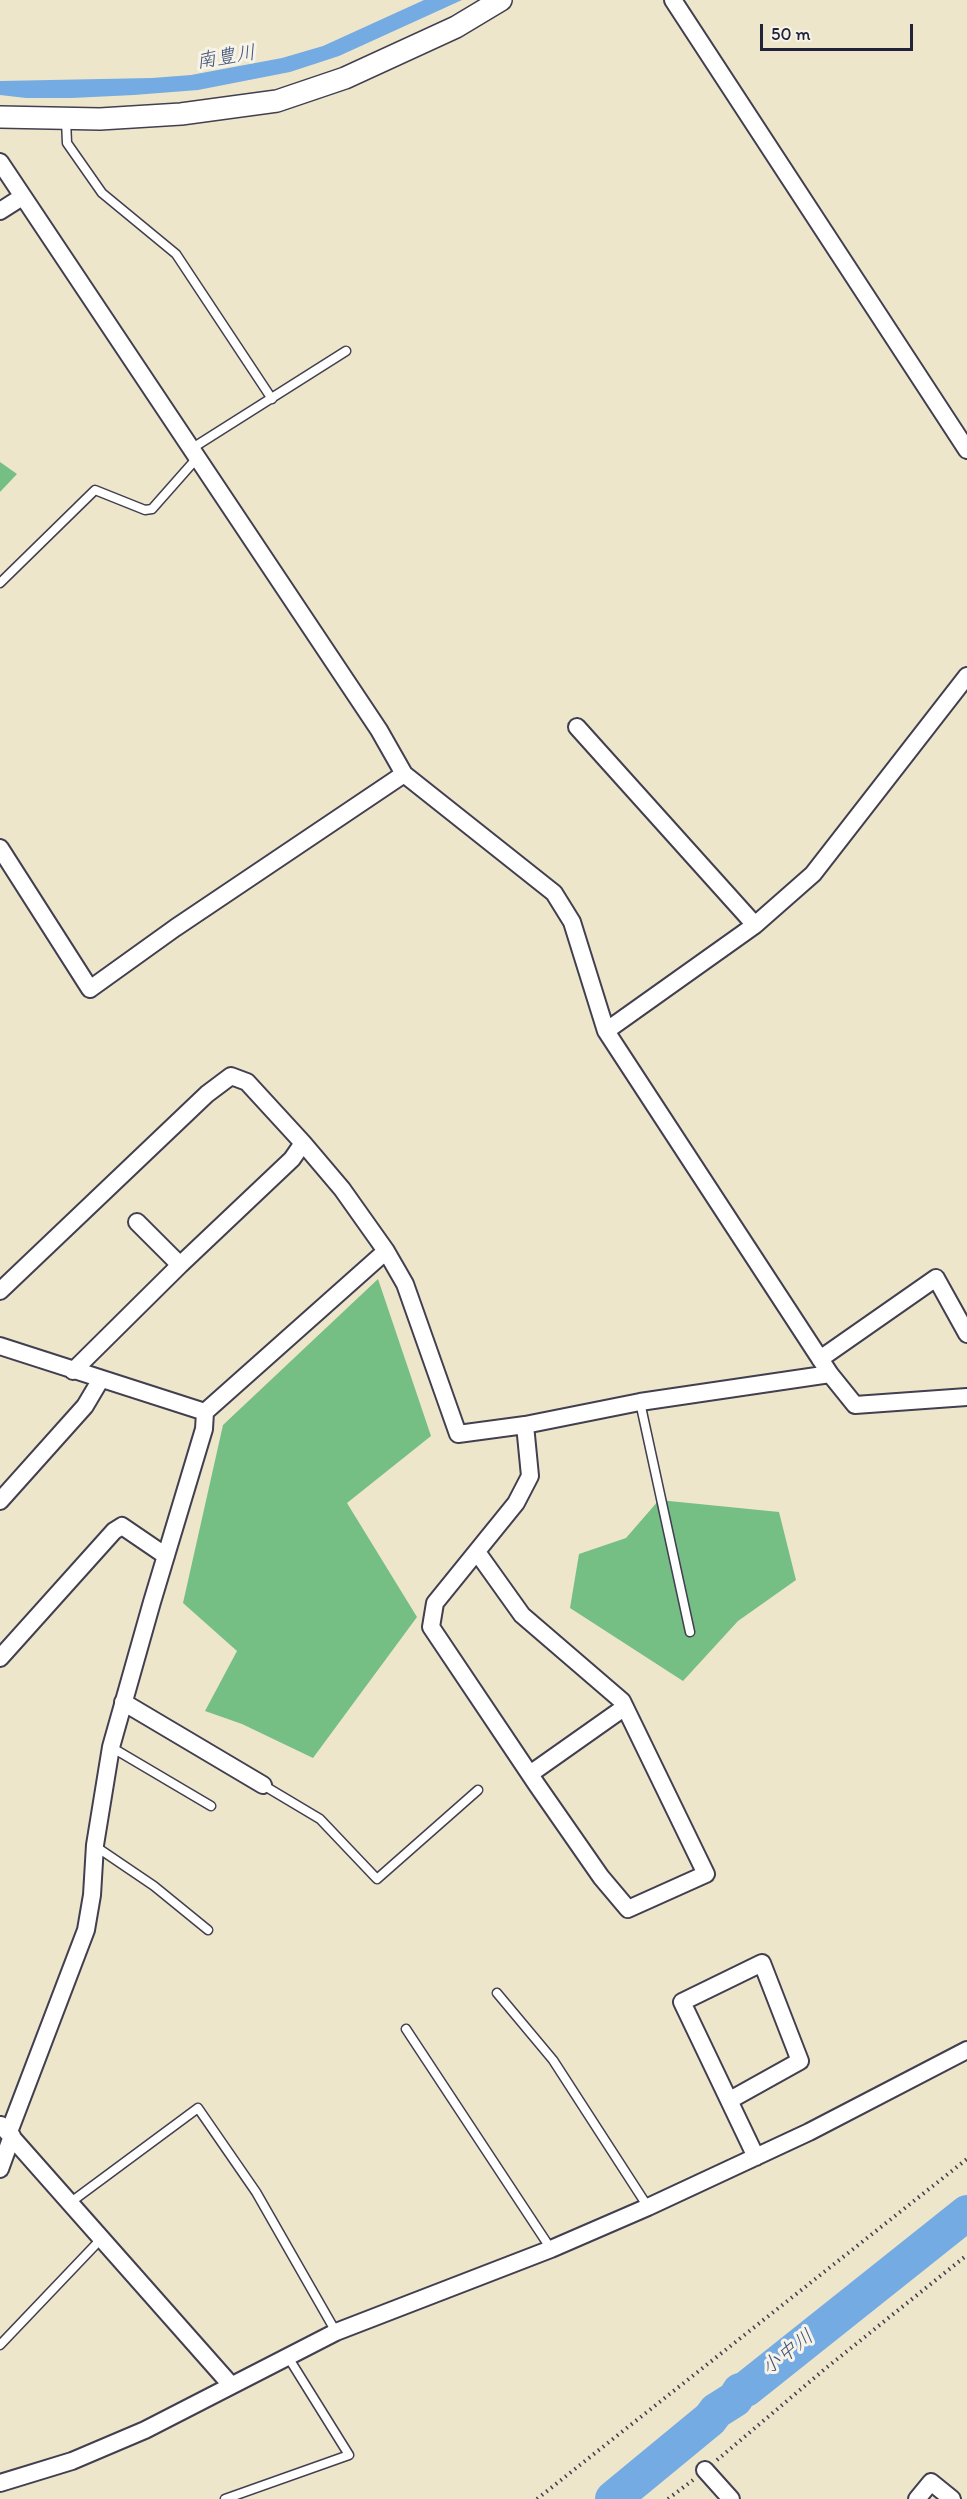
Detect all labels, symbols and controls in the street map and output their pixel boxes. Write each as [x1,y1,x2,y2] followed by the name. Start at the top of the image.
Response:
[763,12,916,50] scale bar
[771,23,811,45] text: 50 m
[194,41,258,75] water label: 南豊川
[757,2325,819,2381] water label: 小中川

